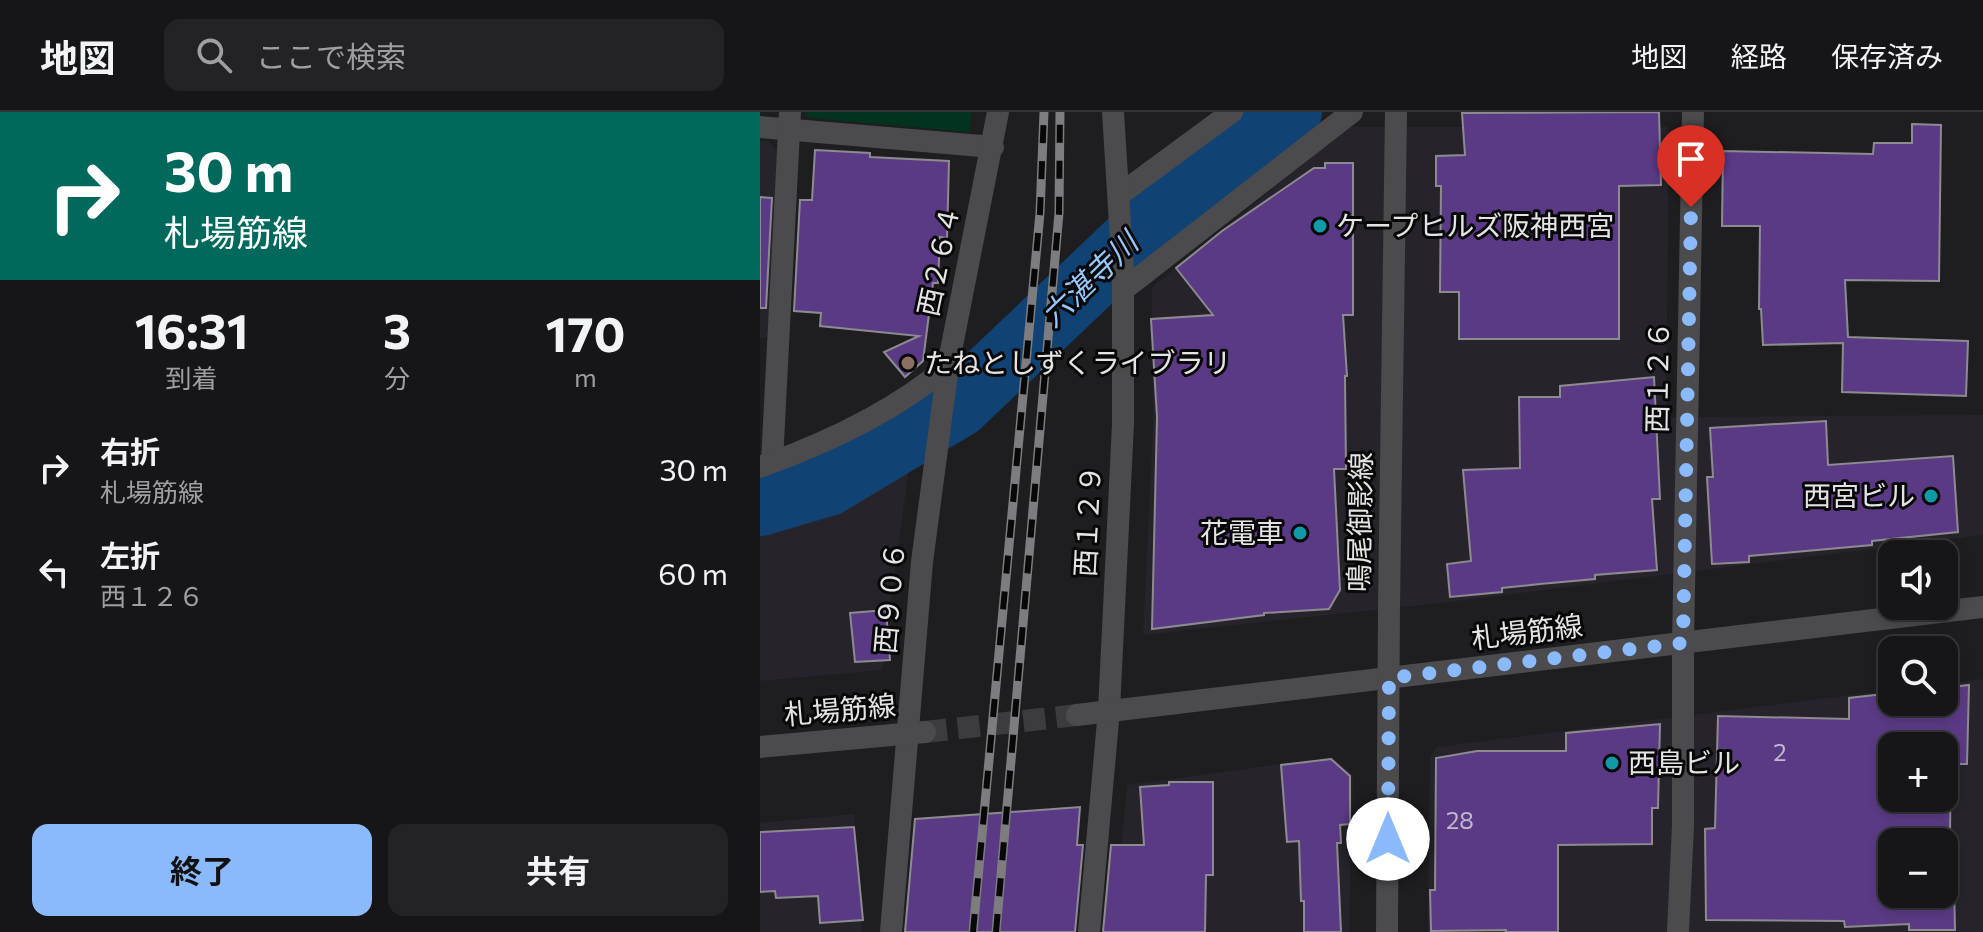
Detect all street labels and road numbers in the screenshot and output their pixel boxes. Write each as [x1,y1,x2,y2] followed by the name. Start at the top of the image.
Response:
[910,202,966,319] street label: 西２６４
[1639,321,1675,433] street label: 西１２６
[1341,452,1377,592] street label: 鳴尾御影線
[1067,464,1107,578] street label: 西１２９
[867,541,911,655] street label: 西９０６
[1469,607,1585,655] street label: 札場筋線
[783,687,897,731] street label: 札場筋線

